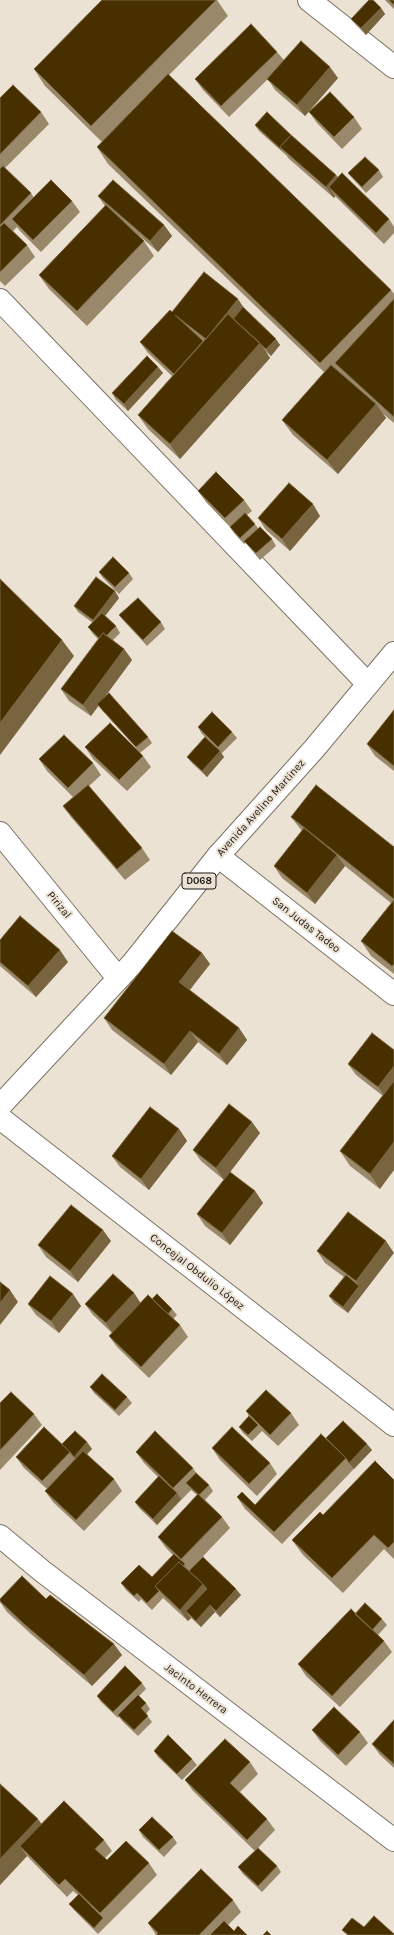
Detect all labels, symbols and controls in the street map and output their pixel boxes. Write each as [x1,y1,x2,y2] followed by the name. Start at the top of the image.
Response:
[214,757,308,859] street label: Avenida Avelino Martinez
[182,873,216,889] road number: D068
[44,889,74,921] street label: Pirizal
[269,894,343,956] street label: San Judas Tadeo
[147,1231,247,1313] street label: Concejal Obdulio López
[162,1661,230,1717] street label: Jacinto Herrera

